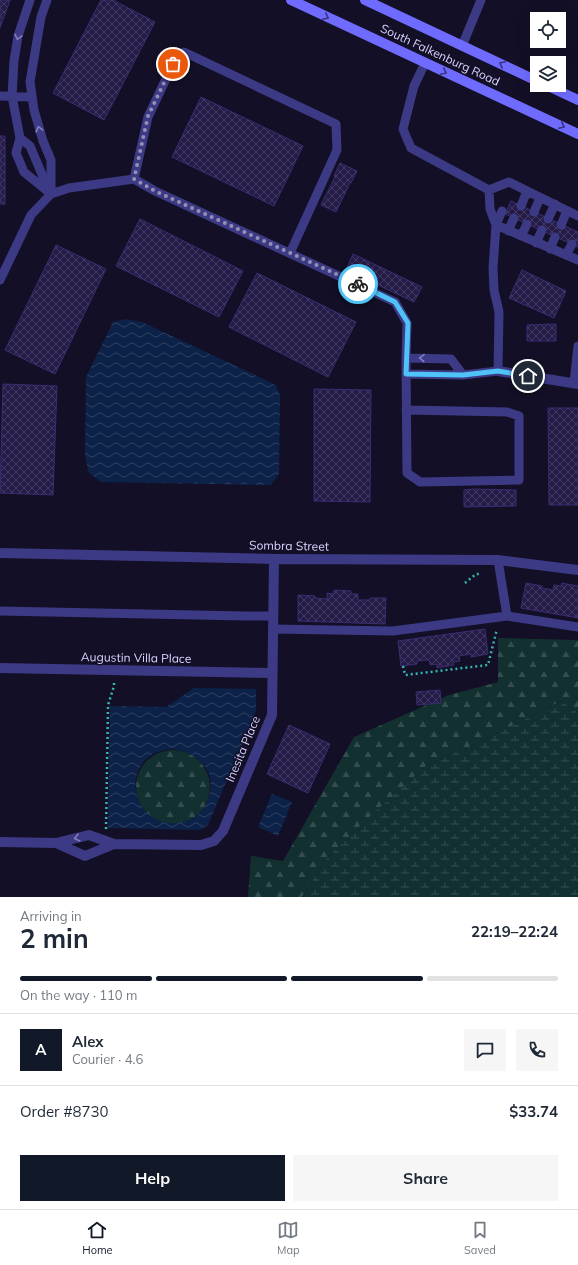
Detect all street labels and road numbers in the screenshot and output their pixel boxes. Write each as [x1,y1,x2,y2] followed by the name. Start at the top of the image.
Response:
[378,20,502,89] street label: South Falkenburg Road
[249,537,329,554] street label: Sombra Street
[81,649,191,666] street label: Augustin Villa Place
[222,714,263,784] street label: Inesita Place

